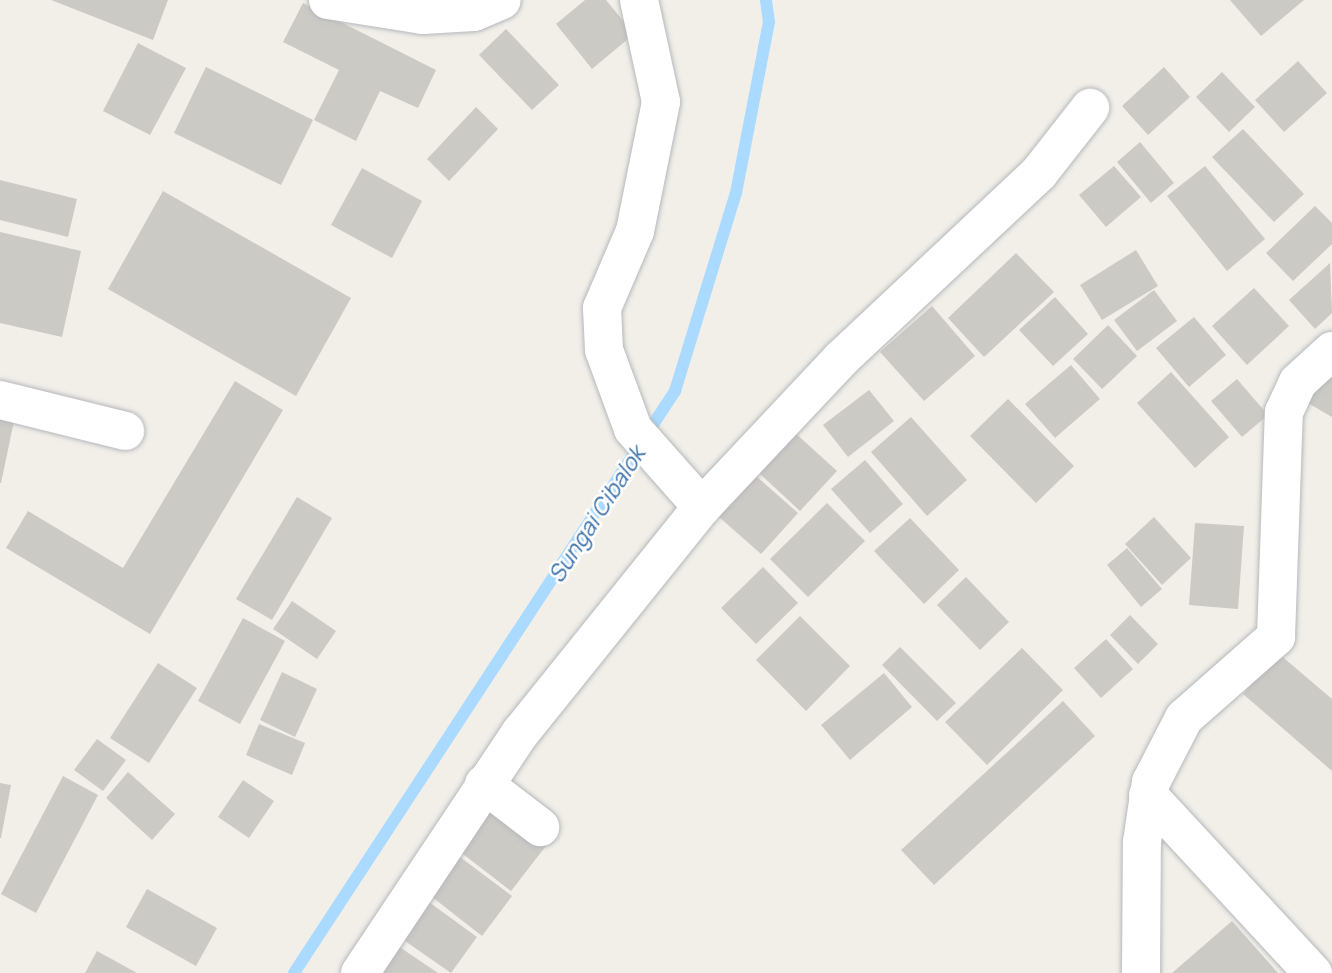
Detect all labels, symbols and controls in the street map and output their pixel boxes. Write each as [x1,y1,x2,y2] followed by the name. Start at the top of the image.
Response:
[542,441,650,587] water label: Sungai Cibalok

